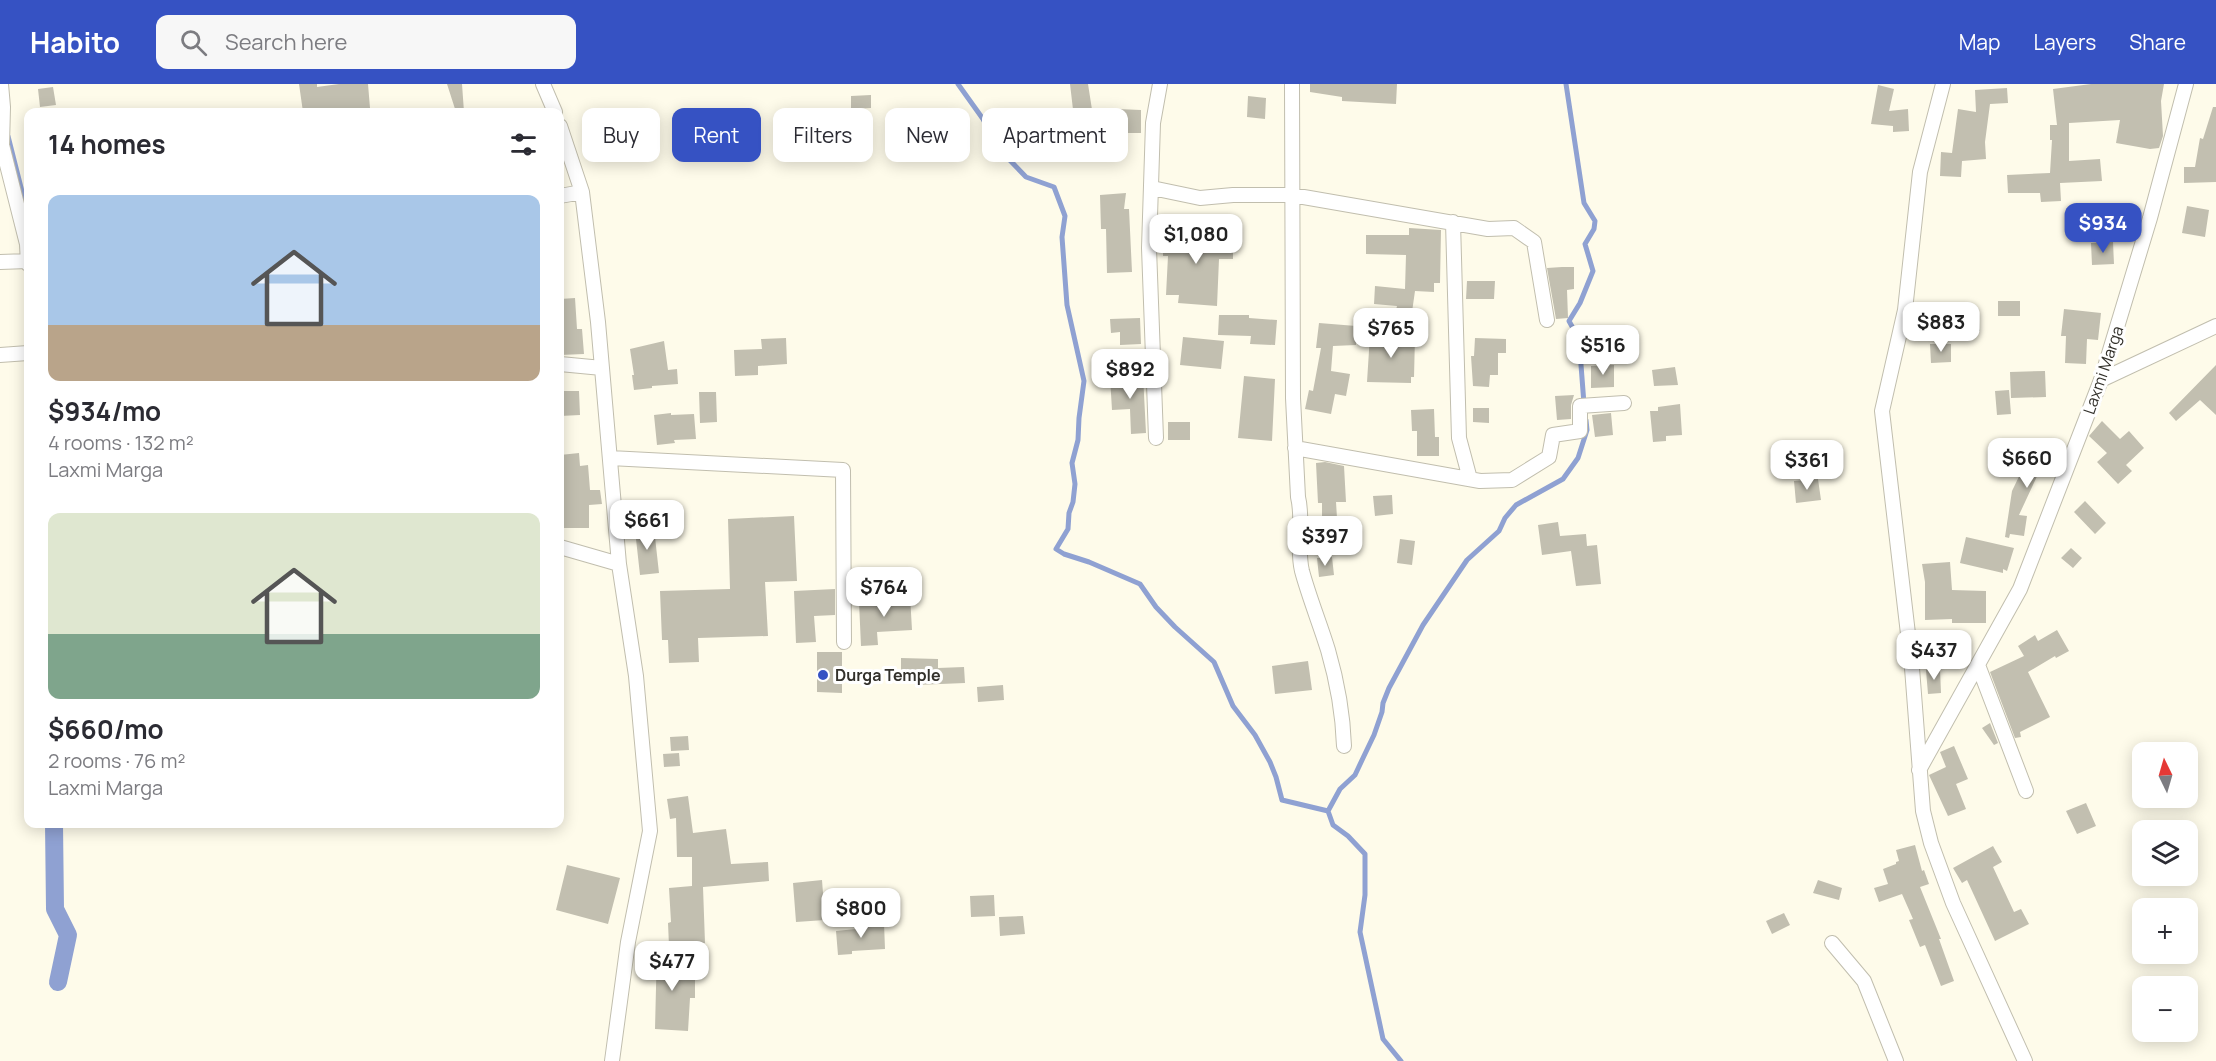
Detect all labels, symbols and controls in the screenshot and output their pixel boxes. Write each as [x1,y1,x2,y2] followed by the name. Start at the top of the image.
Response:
[156,15,576,69] search box
[30,23,120,61] text: Habito
[177,26,210,59] icon: search
[225,27,347,57] text: Search here
[1959,28,2000,56] text: Map
[2033,28,2096,56] text: Layers
[2129,28,2186,56] text: Share
[582,108,660,162] chip: Buy
[672,108,761,162] chip: Rent
[773,108,873,162] chip: Filters
[885,108,970,162] chip: New
[982,108,1128,162] chip: Apartment
[48,126,166,162] text: 14 homes
[507,128,540,161] icon: filters
[2067,203,2139,254] pin: $934
[2079,209,2127,236] text: $934
[1147,214,1245,265] pin: $1,080
[1163,220,1229,247] text: $1,080
[240,234,348,342] icon: home
[1905,302,1977,353] pin: $883
[1355,308,1427,359] pin: $765
[1917,308,1965,335] text: $883
[1367,314,1415,341] text: $765
[2078,323,2128,417] street label: Laxmi Marga
[1567,325,1639,376] pin: $516
[1580,331,1626,358] text: $516
[1094,349,1166,400] pin: $892
[1105,355,1155,382] text: $892
[48,393,161,429] text: $934/mo
[48,429,194,456] text: 4 rooms · 132 m²
[1991,438,2063,489] pin: $660
[1771,440,1843,491] pin: $361
[2002,444,2052,471] text: $660
[1784,446,1830,473] text: $361
[48,456,163,483] text: Laxmi Marga
[611,500,683,551] pin: $661
[624,506,670,533] text: $661
[1289,516,1361,567] pin: $397
[1301,522,1349,549] text: $397
[240,552,348,660] icon: home
[848,567,920,618] pin: $764
[860,573,908,600] text: $764
[1898,630,1970,681] pin: $437
[1910,636,1958,663] text: $437
[835,664,941,686] place label: Durga Temple
[816,668,830,682] marker: Durga Temple
[48,711,163,747] text: $660/mo
[2132,742,2198,808] north arrow
[2132,742,2198,1042] map controls
[48,747,185,774] text: 2 rooms · 76 m²
[48,774,163,801] text: Laxmi Marga
[2132,820,2198,886] button: layers
[825,888,897,939] pin: $800
[835,894,887,921] text: $800
[2132,898,2198,964] button: +
[636,941,708,992] pin: $477
[649,947,695,974] text: $477
[2132,976,2198,1042] button: −

